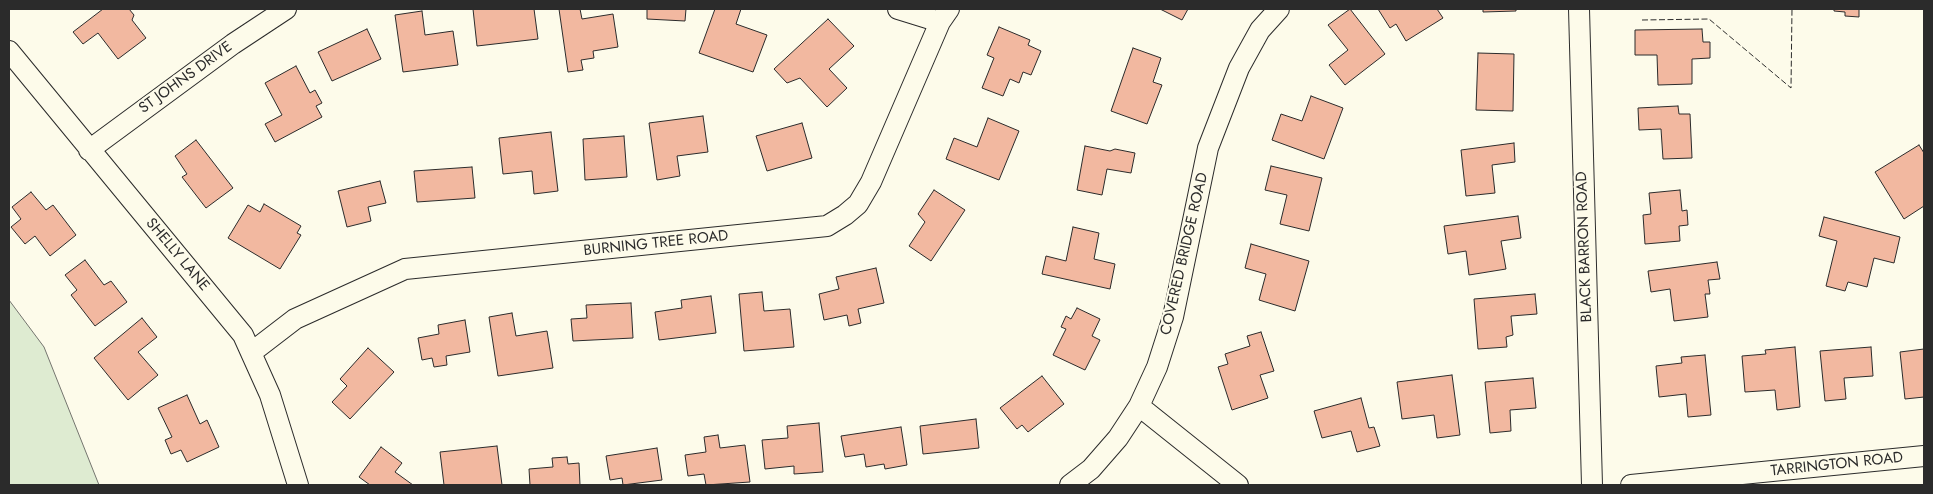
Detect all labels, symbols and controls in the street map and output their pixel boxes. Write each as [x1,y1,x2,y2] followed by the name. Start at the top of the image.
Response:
[136,38,236,118] street label: ST JOHNS DRIVE
[1158,171,1212,337] street label: COVERED BRIDGE ROAD
[1573,171,1597,323] street label: BLACK BARRON ROAD
[141,215,213,295] street label: SHELLY LANE
[583,227,729,261] street label: BURNING TREE ROAD
[1770,449,1904,481] street label: TARRINGTON ROAD

